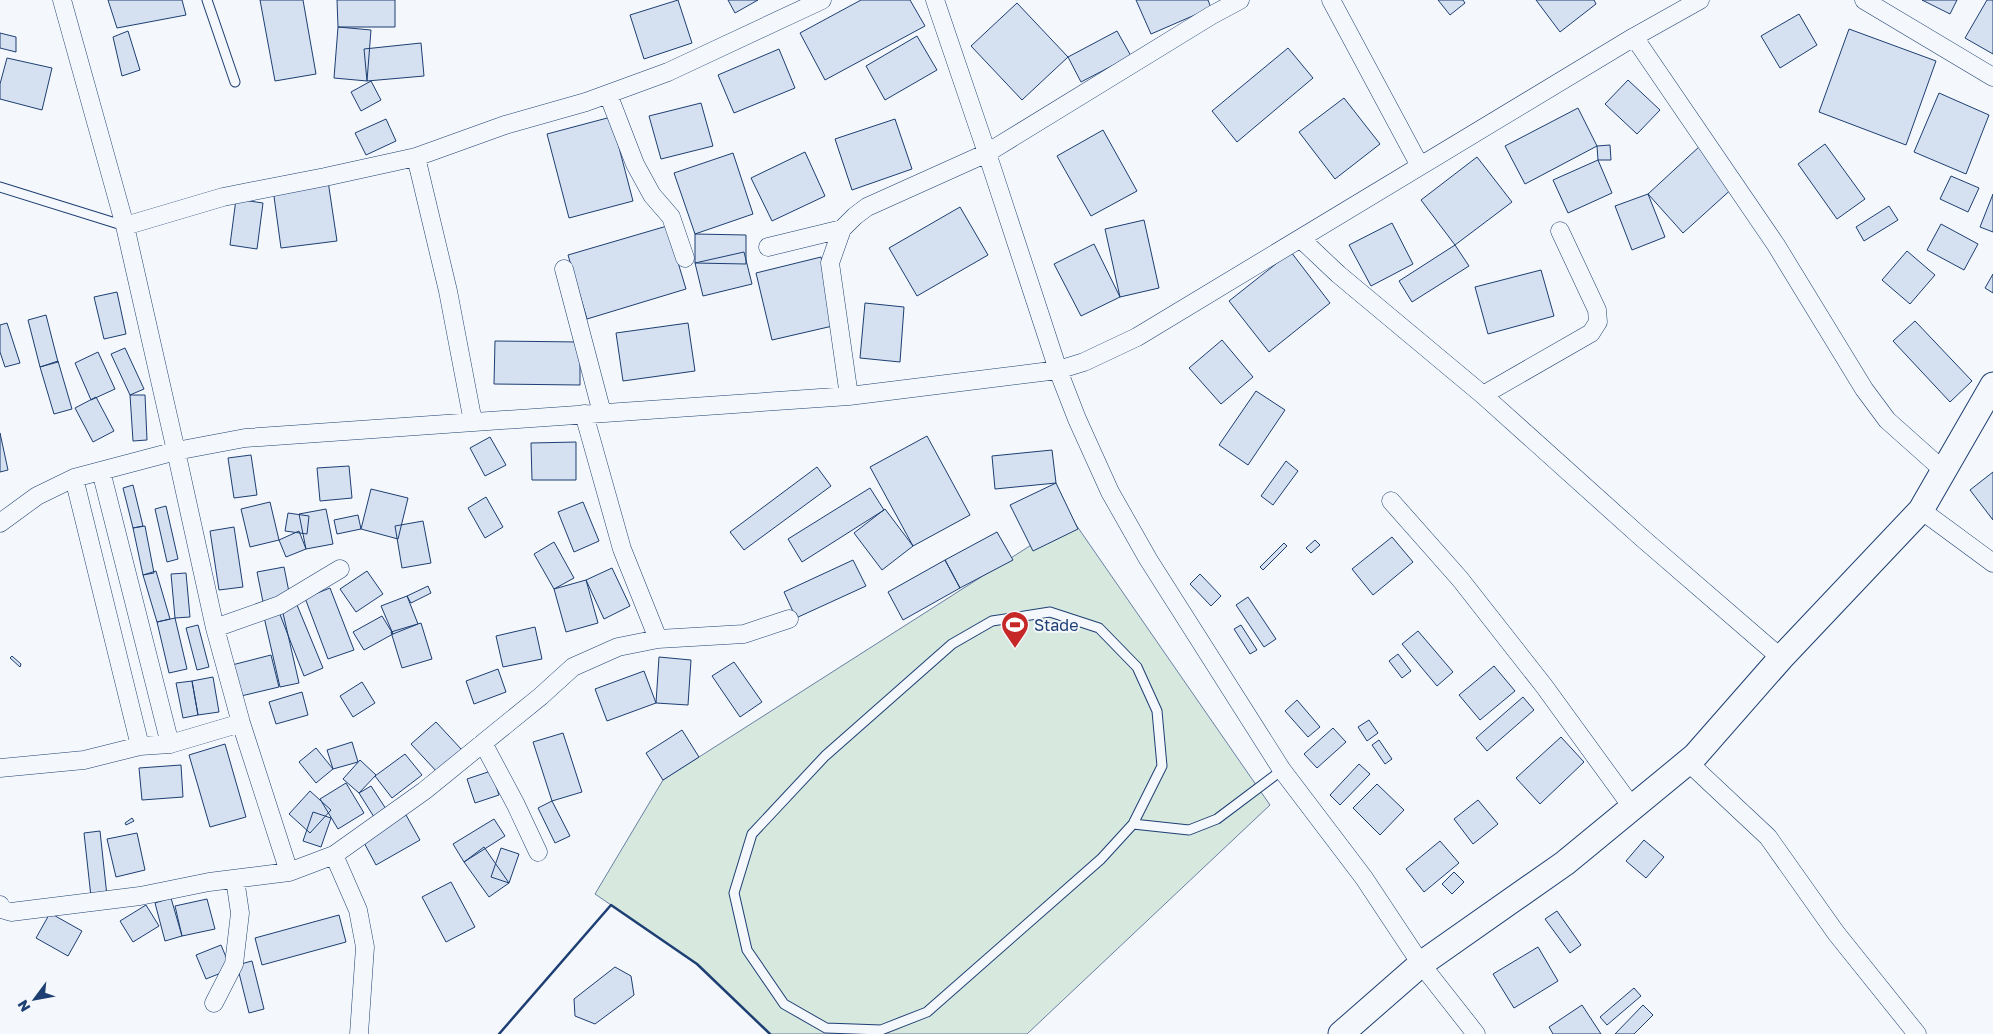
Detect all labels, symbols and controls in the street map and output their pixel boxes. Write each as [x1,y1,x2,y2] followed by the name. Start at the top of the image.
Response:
[1000,610,1030,649] sports icon: Stade
[1034,615,1078,635] place label: Stade
[10,974,60,1024] north arrow
[14,997,34,1015] text: N

